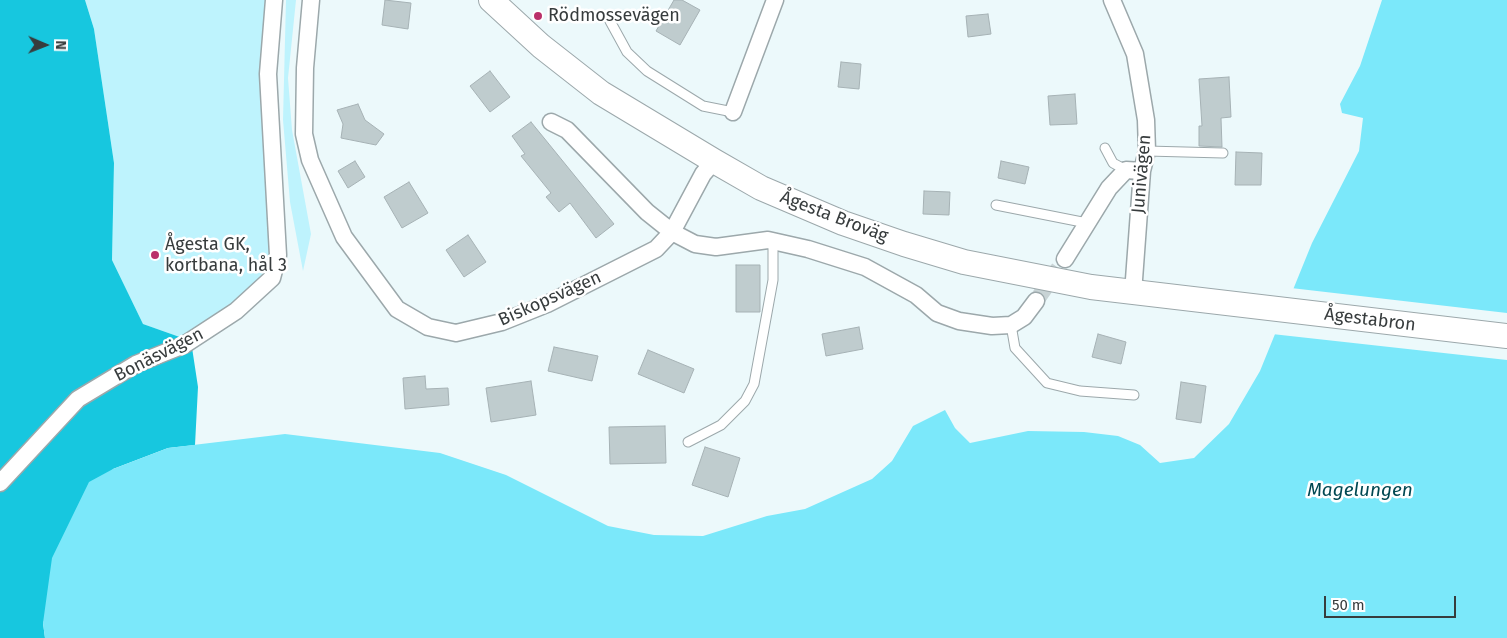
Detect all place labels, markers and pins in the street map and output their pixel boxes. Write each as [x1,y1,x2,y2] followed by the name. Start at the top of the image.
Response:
[548,5,680,27] place label: Rödmossevägen
[532,10,544,22] marker: Rödmossevägen
[165,234,287,276] place label: Ågesta GK, kortbana, hål 3
[149,249,161,261] marker: Ågesta GK, kortbana, hål 3

